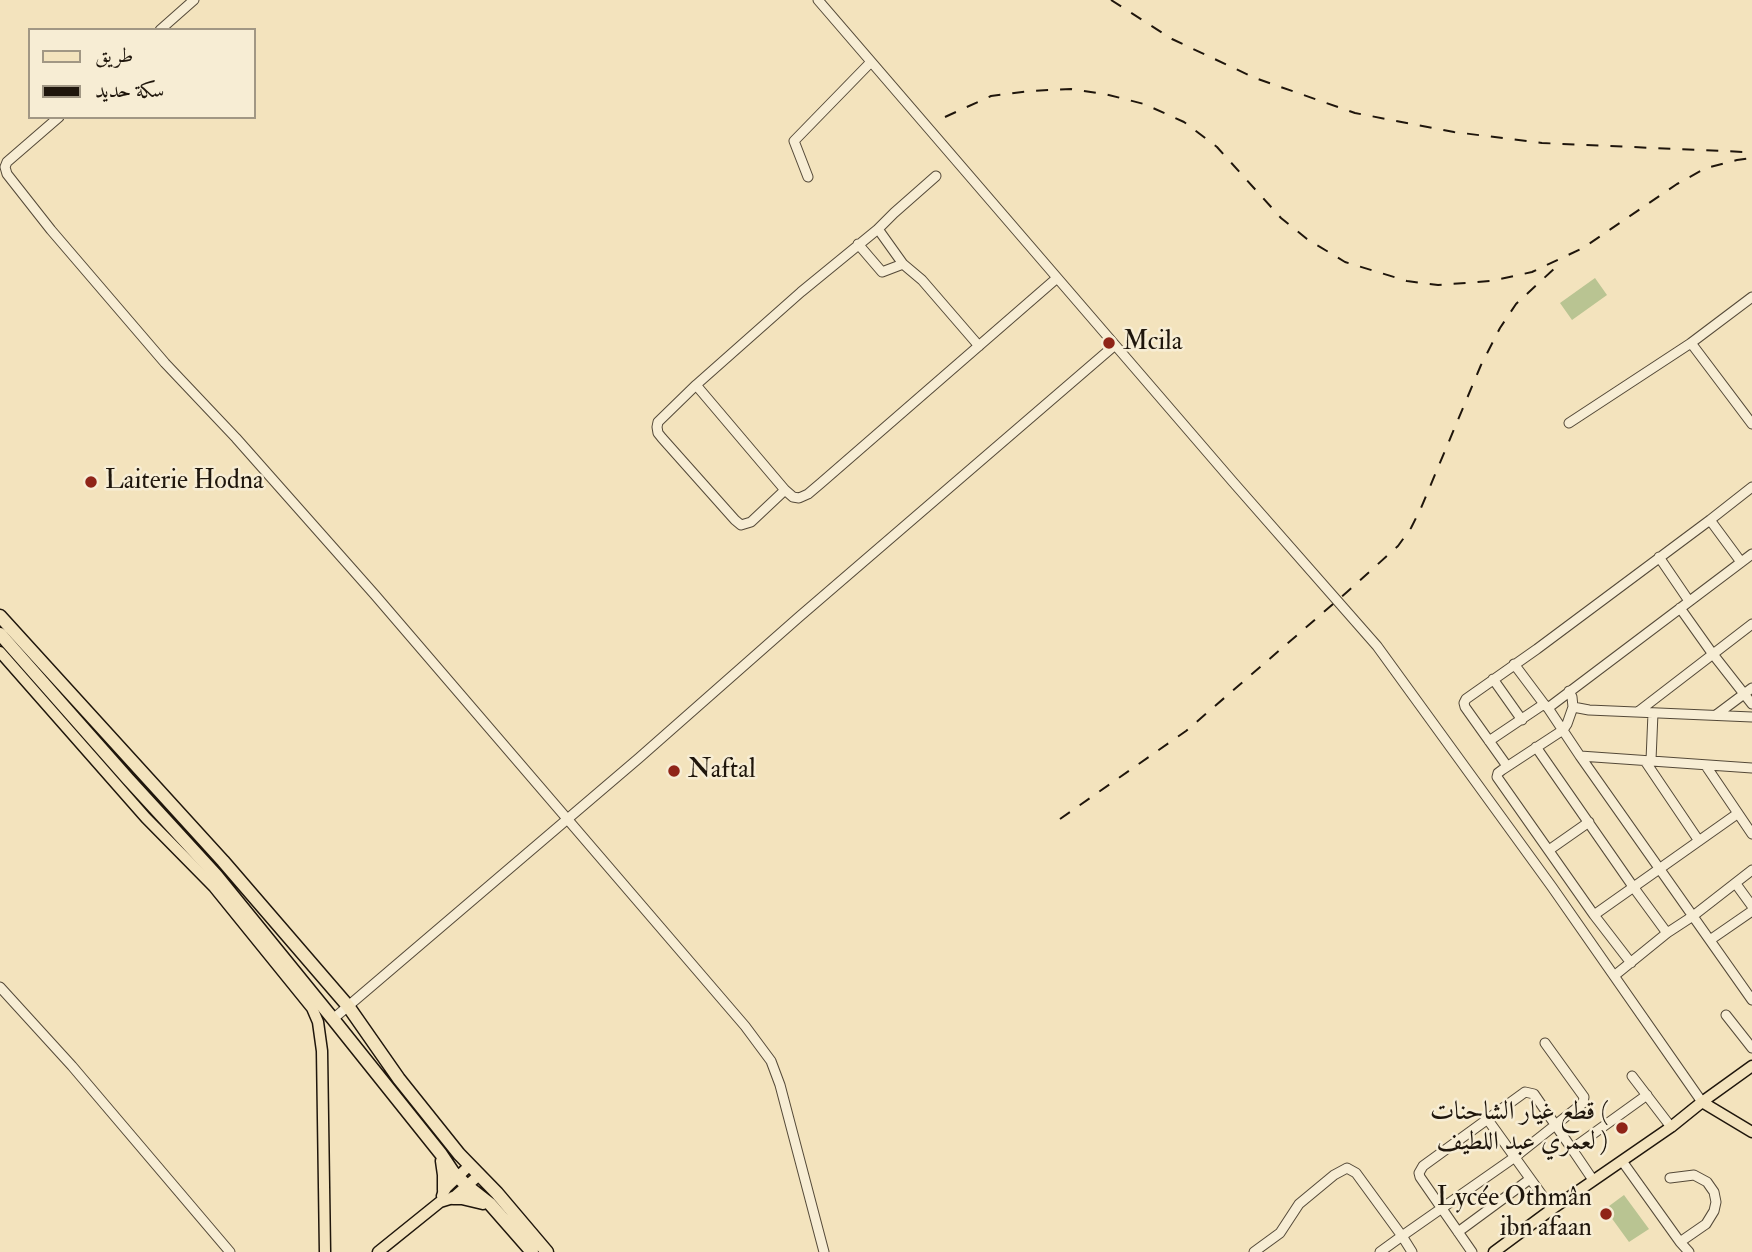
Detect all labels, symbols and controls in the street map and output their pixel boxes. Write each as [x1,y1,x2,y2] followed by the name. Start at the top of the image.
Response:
[28,28,256,119] legend
[95,42,133,69] text: طريق
[95,77,164,104] text: سكة حديد
[1123,327,1182,359] place label: Mcila
[1101,335,1117,351] marker: Mcila
[105,466,264,498] place label: Laiterie Hodna
[83,474,99,490] marker: Laiterie Hodna
[688,755,756,787] place label: Naftal
[666,763,682,779] marker: Naftal
[1430,1097,1608,1158] place label: قطع غيار الشاحنات ( لعمري عبد اللطيف )
[1614,1120,1630,1136] marker: قطع غيار الشاحنات ( لعمري عبد اللطيف )
[1437,1183,1592,1244] place label: Lycée Othmân ibn afaan
[1598,1206,1614,1222] marker: Lycée Othmân ibn afaan

